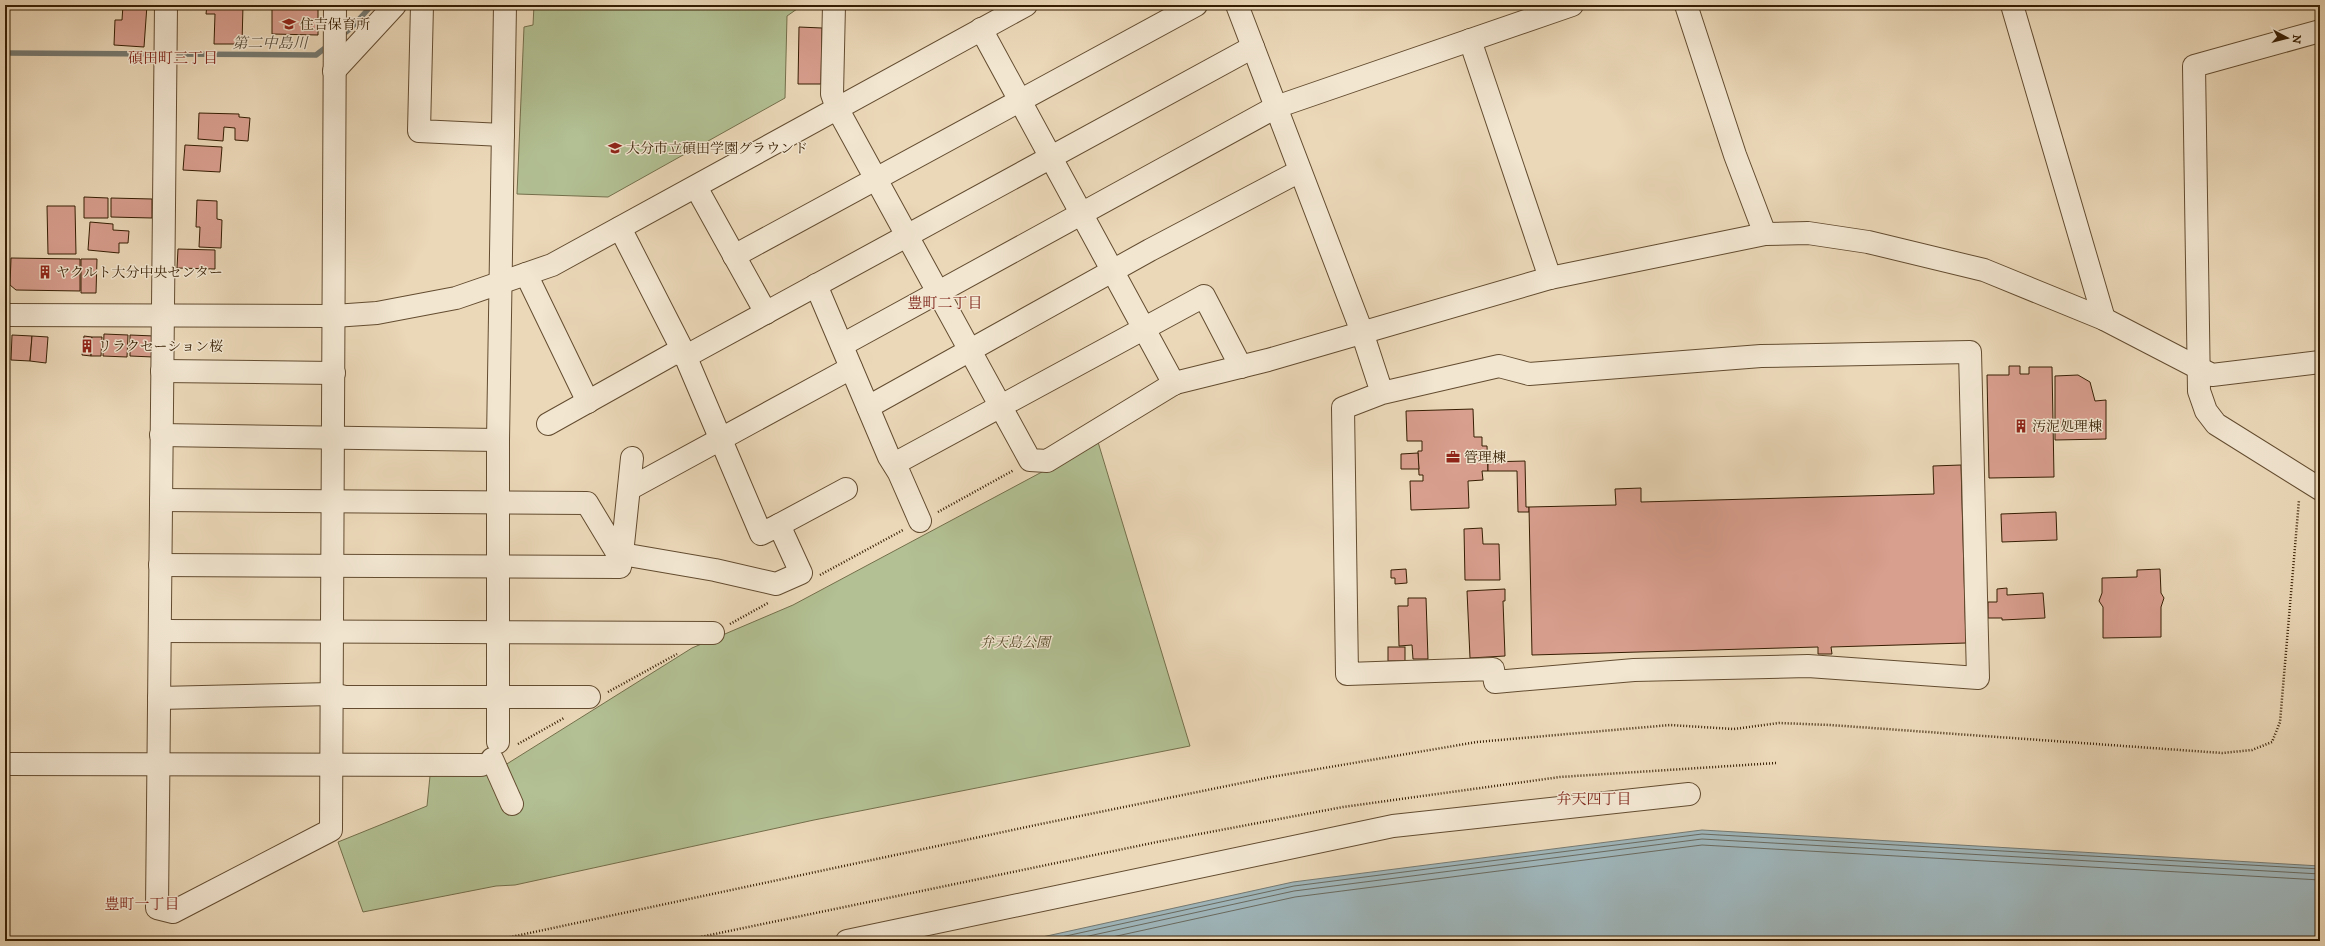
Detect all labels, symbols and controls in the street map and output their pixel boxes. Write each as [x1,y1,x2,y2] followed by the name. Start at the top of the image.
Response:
[281,16,297,32] school or university icon: 住吉保育所
[300,16,370,34] place label: 住吉保育所
[2267,18,2307,58] north arrow
[232,34,309,53] water label: 第二中島川
[2288,34,2303,44] text: N
[128,49,218,68] district label: 碩田町三丁目
[607,140,623,156] school or university icon: 大分市立碩田学園グラウンド
[626,140,808,158] place label: 大分市立碩田学園グラウンド
[37,264,53,280] building icon: ヤクルト大分中央センター
[56,264,223,282] place label: ヤクルト大分中央センター
[907,294,983,313] district label: 豊町二丁目
[79,338,95,354] building icon: リラクセーション桜
[98,338,223,356] place label: リラクセーション桜
[2013,418,2029,434] building icon: 汚泥処理棟
[2032,418,2102,436] place label: 汚泥処理棟
[1445,449,1461,465] office icon: 管理棟
[1464,449,1506,467] place label: 管理棟
[980,634,1052,652] park label: 弁天島公園
[1556,790,1632,809] district label: 弁天四丁目
[104,895,180,914] district label: 豊町一丁目

